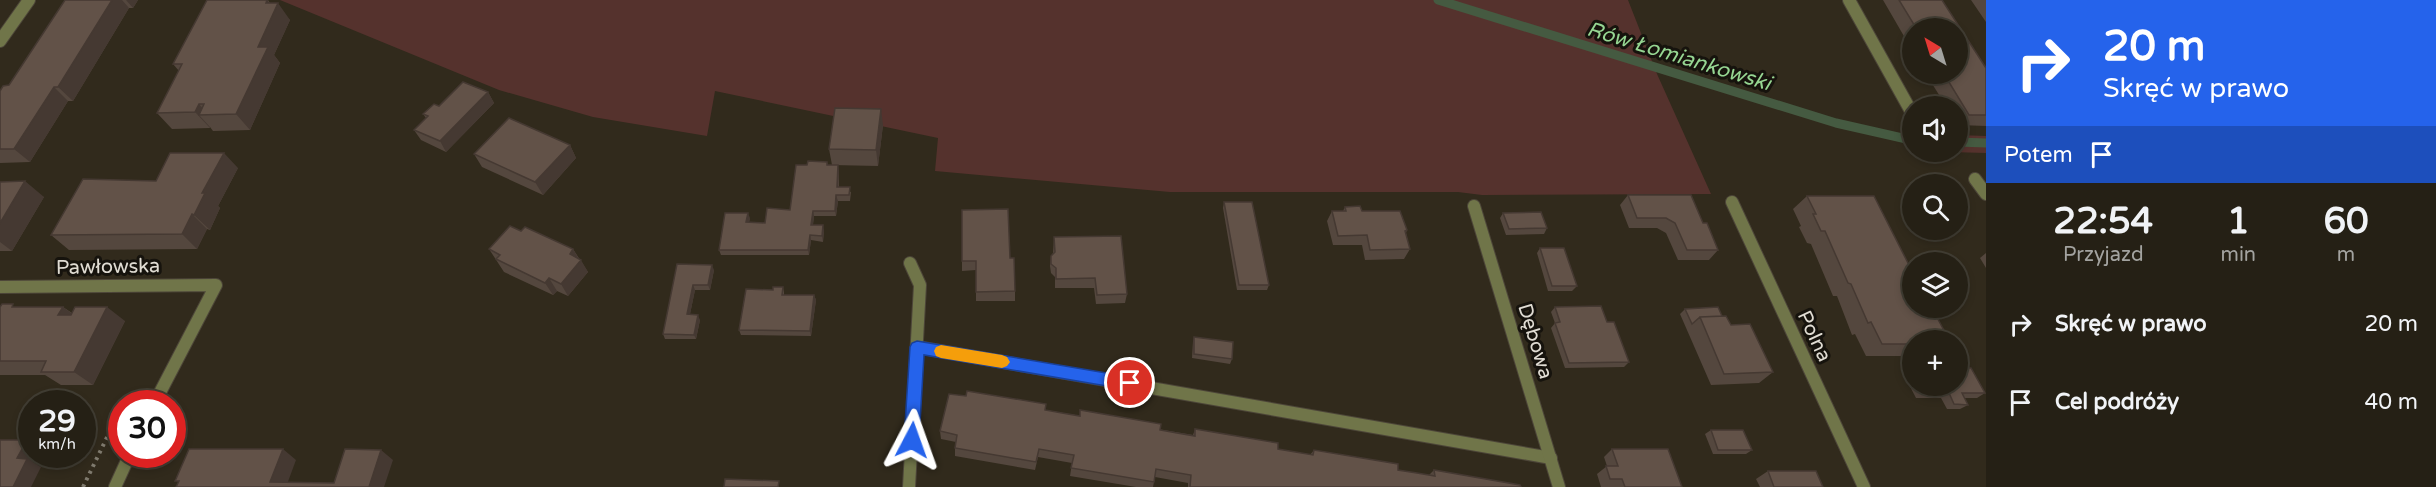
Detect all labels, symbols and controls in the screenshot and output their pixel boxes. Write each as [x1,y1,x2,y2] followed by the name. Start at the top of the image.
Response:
[1584,17,1776,97] water label: Rów Łomiankowski
[1902,18,1968,84] north arrow
[1902,18,1968,396] map controls
[2103,21,2205,72] text: 20 m
[2004,24,2082,102] icon: right
[2103,72,2289,105] text: Skręć w prawo
[1902,96,1968,162] button: sound
[2085,138,2118,171] icon: arrive
[2004,142,2073,168] text: Potem
[1902,174,1968,240] button: search
[2053,200,2153,243] text: 22:54
[2227,200,2250,243] text: 1
[2323,200,2369,243] text: 60
[2063,243,2144,267] text: Przyjazd
[2221,243,2256,267] text: min
[2337,243,2355,267] text: m
[1902,252,1968,318] button: layers
[56,254,160,280] street label: Pawłowska
[1512,301,1558,382] street label: Dębowa
[1792,307,1836,366] street label: Polna
[2004,308,2037,341] icon: right
[2055,311,2207,337] text: Skręć w prawo
[2364,311,2418,337] text: 20 m
[1902,330,1968,396] button: +
[1104,357,1155,408] pin
[1113,366,1146,399] icon: arrive
[2004,386,2037,419] icon: arrive
[2055,389,2179,415] text: Cel podróży
[2364,389,2418,415] text: 40 m
[108,390,186,468] speed limit sign: 30
[38,403,76,440] text: 29
[880,408,944,472] position arrow
[38,435,76,453] text: km/h

